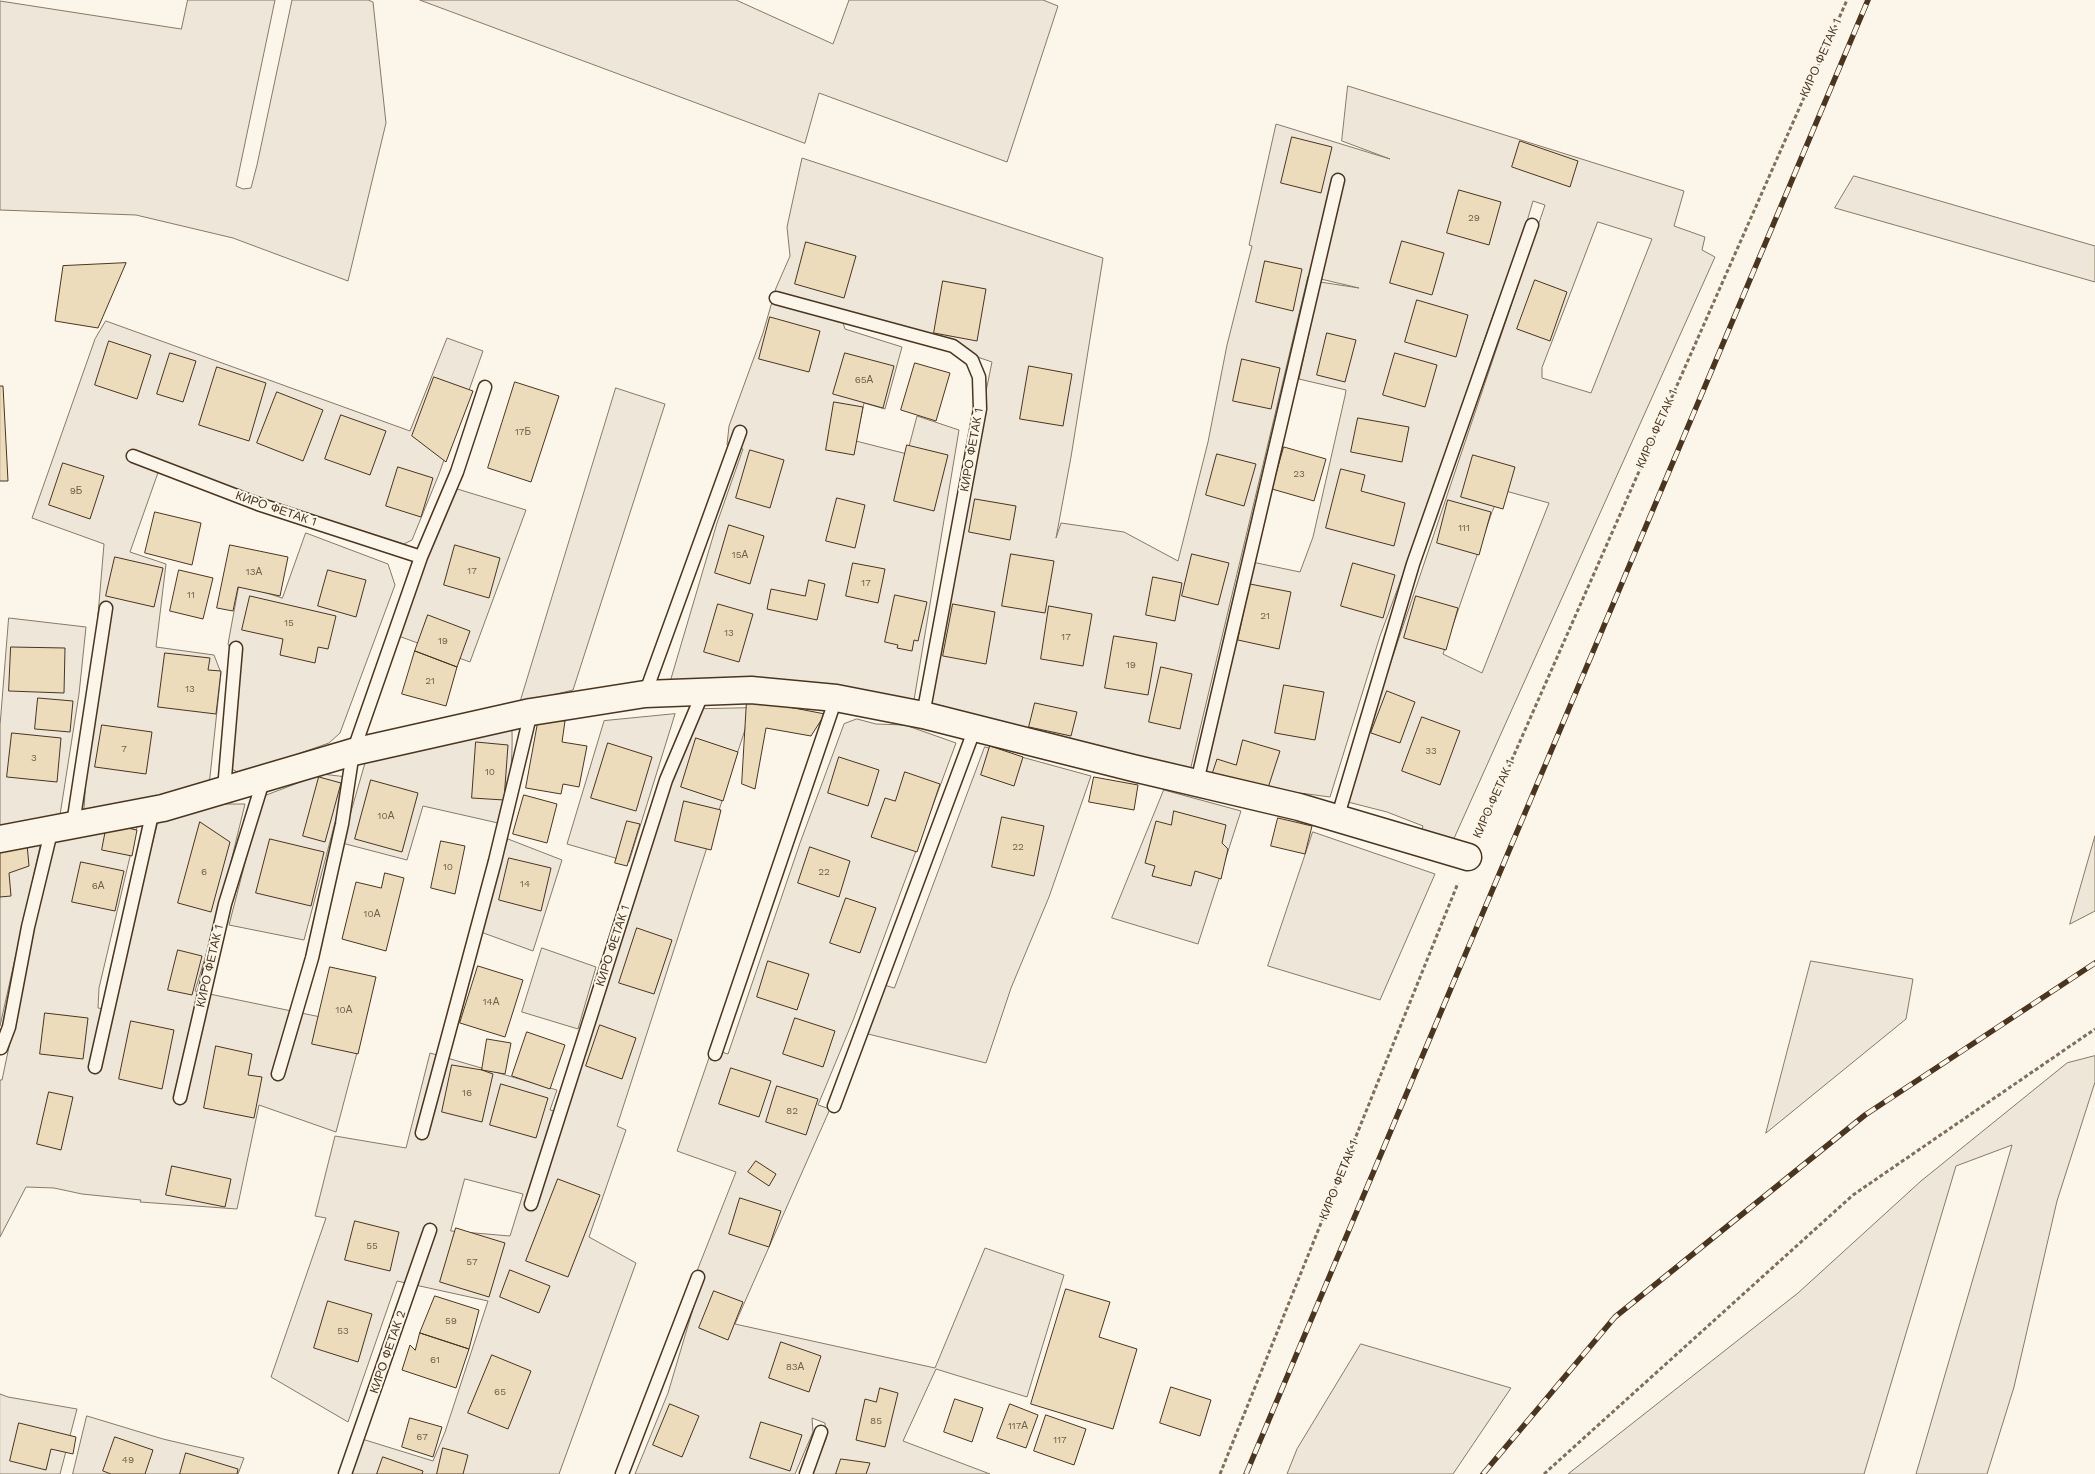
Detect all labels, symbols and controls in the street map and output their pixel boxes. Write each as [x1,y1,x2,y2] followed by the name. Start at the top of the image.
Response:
[1797,16,1845,100] street label: КИРО ФЕТАК 1
[1468,212,1480,224] house number: 29
[855,374,873,386] house number: 65А
[1633,387,1681,471] street label: КИРО ФЕТАК 1
[958,407,986,493] street label: КИРО ФЕТАК 1
[515,426,531,438] house number: 17Б
[1293,468,1305,480] house number: 23
[70,485,82,497] house number: 9Б
[234,488,318,530] street label: КИРО ФЕТАК 1
[1458,522,1470,534] house number: 111
[732,549,748,561] house number: 15А
[467,565,477,577] house number: 17
[246,566,262,578] house number: 13А
[861,577,871,589] house number: 17
[187,589,195,601] house number: 11
[1260,610,1270,622] house number: 21
[284,617,294,629] house number: 15
[724,627,734,639] house number: 13
[1061,631,1071,643] house number: 17
[438,635,448,647] house number: 19
[1126,659,1136,671] house number: 19
[425,675,435,687] house number: 21
[185,683,195,695] house number: 13
[121,743,127,755] house number: 7
[1425,745,1437,757] house number: 33
[31,752,37,764] house number: 3
[1470,757,1518,841] street label: КИРО ФЕТАК 1
[485,766,495,778] house number: 10
[378,810,394,822] house number: 10А
[1012,841,1024,853] house number: 22
[443,861,453,873] house number: 10
[201,866,207,878] house number: 6
[818,866,830,878] house number: 22
[520,878,530,890] house number: 14
[92,880,104,892] house number: 6А
[593,904,633,988] street label: КИРО ФЕТАК 1
[364,908,380,920] house number: 10А
[193,923,227,1009] street label: КИРО ФЕТАК 1
[483,996,499,1008] house number: 14А
[336,1004,352,1016] house number: 10А
[462,1087,472,1099] house number: 16
[786,1105,798,1117] house number: 82
[1316,1138,1362,1222] street label: КИРО ФЕТАК 1
[366,1240,378,1252] house number: 55
[466,1256,478,1268] house number: 57
[367,1309,409,1395] street label: КИРО ФЕТАК 2
[445,1315,457,1327] house number: 59
[337,1325,349,1337] house number: 53
[430,1354,440,1366] house number: 61
[786,1361,804,1373] house number: 83А
[494,1386,506,1398] house number: 65
[870,1415,882,1427] house number: 85
[1008,1420,1028,1432] house number: 117А
[416,1431,428,1443] house number: 67
[1053,1434,1067,1446] house number: 117
[122,1454,134,1466] house number: 49

